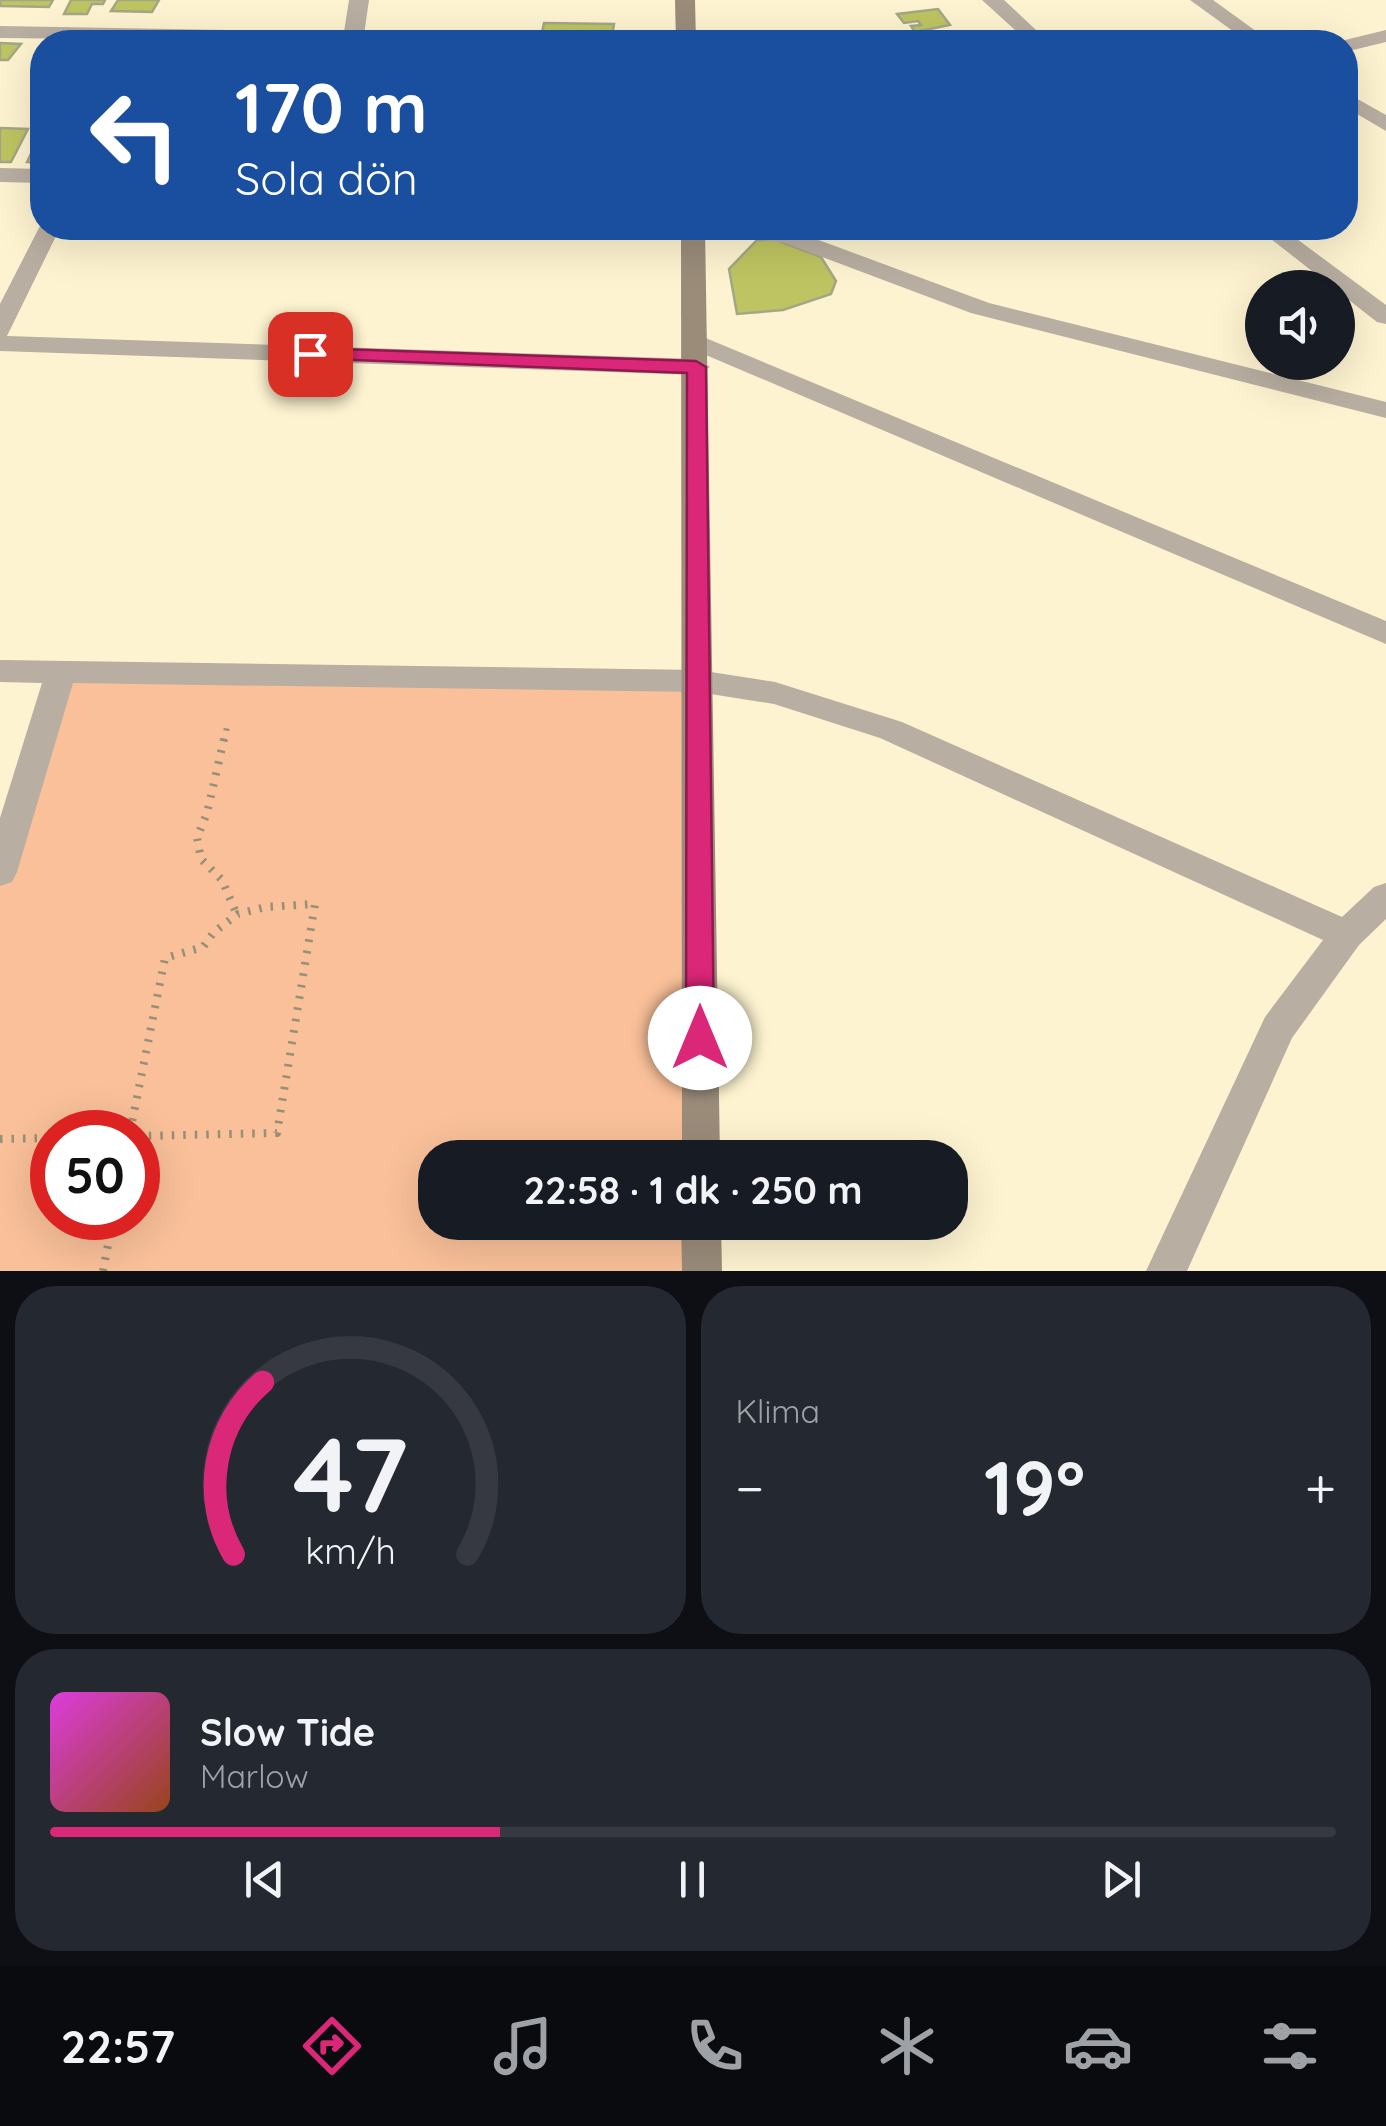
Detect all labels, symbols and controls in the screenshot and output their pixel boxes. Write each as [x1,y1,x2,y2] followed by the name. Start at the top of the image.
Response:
[235,63,428,151] text: 170 m
[70,70,200,200] icon: left
[235,150,418,206] text: Sola dön
[1245,270,1355,380] map controls
[1245,270,1355,380] button: sound
[268,312,353,397] pin
[283,327,338,382] icon: arrive
[648,986,752,1090] position arrow
[30,1110,160,1240] speed limit sign: 50
[523,1166,863,1214] text: 22:58 · 1 dk · 250 m
[736,1391,820,1431] text: Klima
[293,1408,408,1538] text: 47
[984,1440,1085,1534] text: 19°
[736,1453,764,1522] text: −
[1305,1453,1336,1522] text: +
[305,1528,396,1573] text: km/h
[200,1708,375,1756] text: Slow Tide
[200,1756,309,1796] text: Marlow
[237,1852,292,1907] icon: previous
[665,1852,720,1907] icon: pause
[1094,1852,1149,1907] icon: next
[297,2011,367,2081] icon: directions
[488,2011,558,2081] icon: music
[680,2011,750,2081] icon: phone
[872,2011,942,2081] icon: climate
[1063,2011,1133,2081] icon: car
[1255,2011,1325,2081] icon: filters
[61,2018,175,2074] text: 22:57

